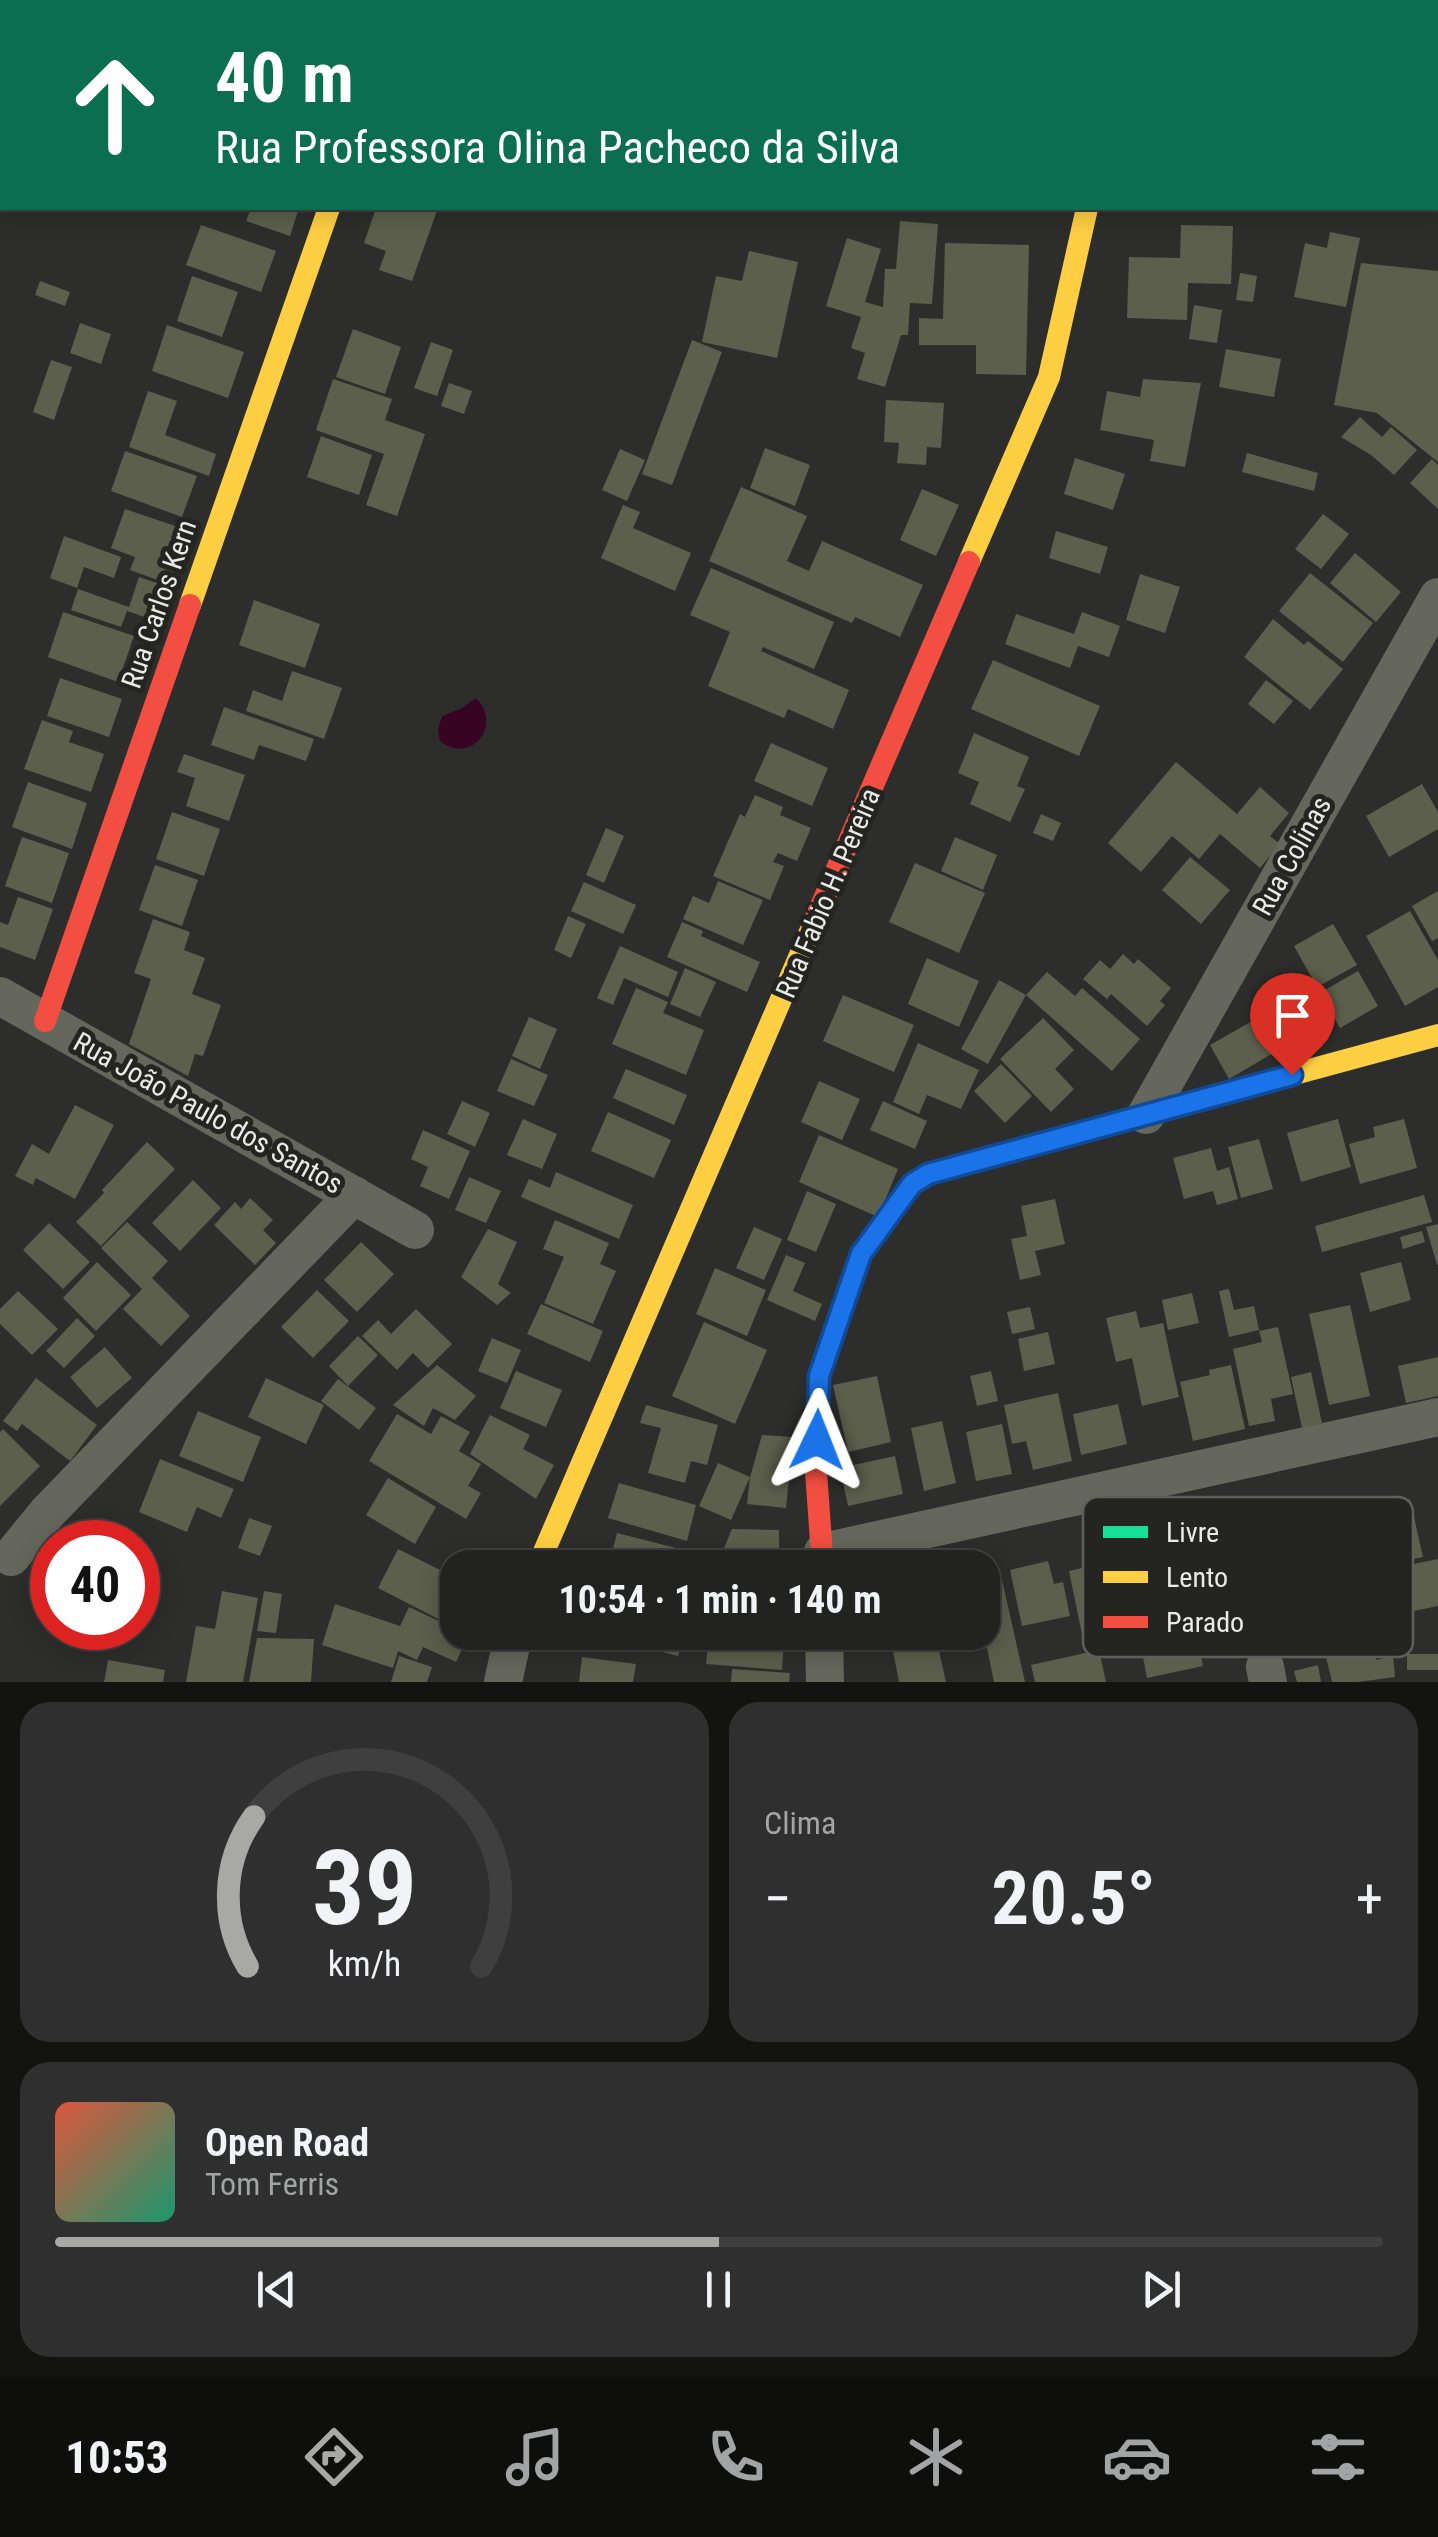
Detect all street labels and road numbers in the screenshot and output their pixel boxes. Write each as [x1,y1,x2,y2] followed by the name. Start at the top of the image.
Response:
[115,515,203,693] street label: Rua Carlos Kern
[769,783,887,1003] street label: Rua Fabio H. Pereira
[1246,791,1338,921] street label: Rua Colinas
[68,1025,348,1201] street label: Rua João Paulo dos Santos

